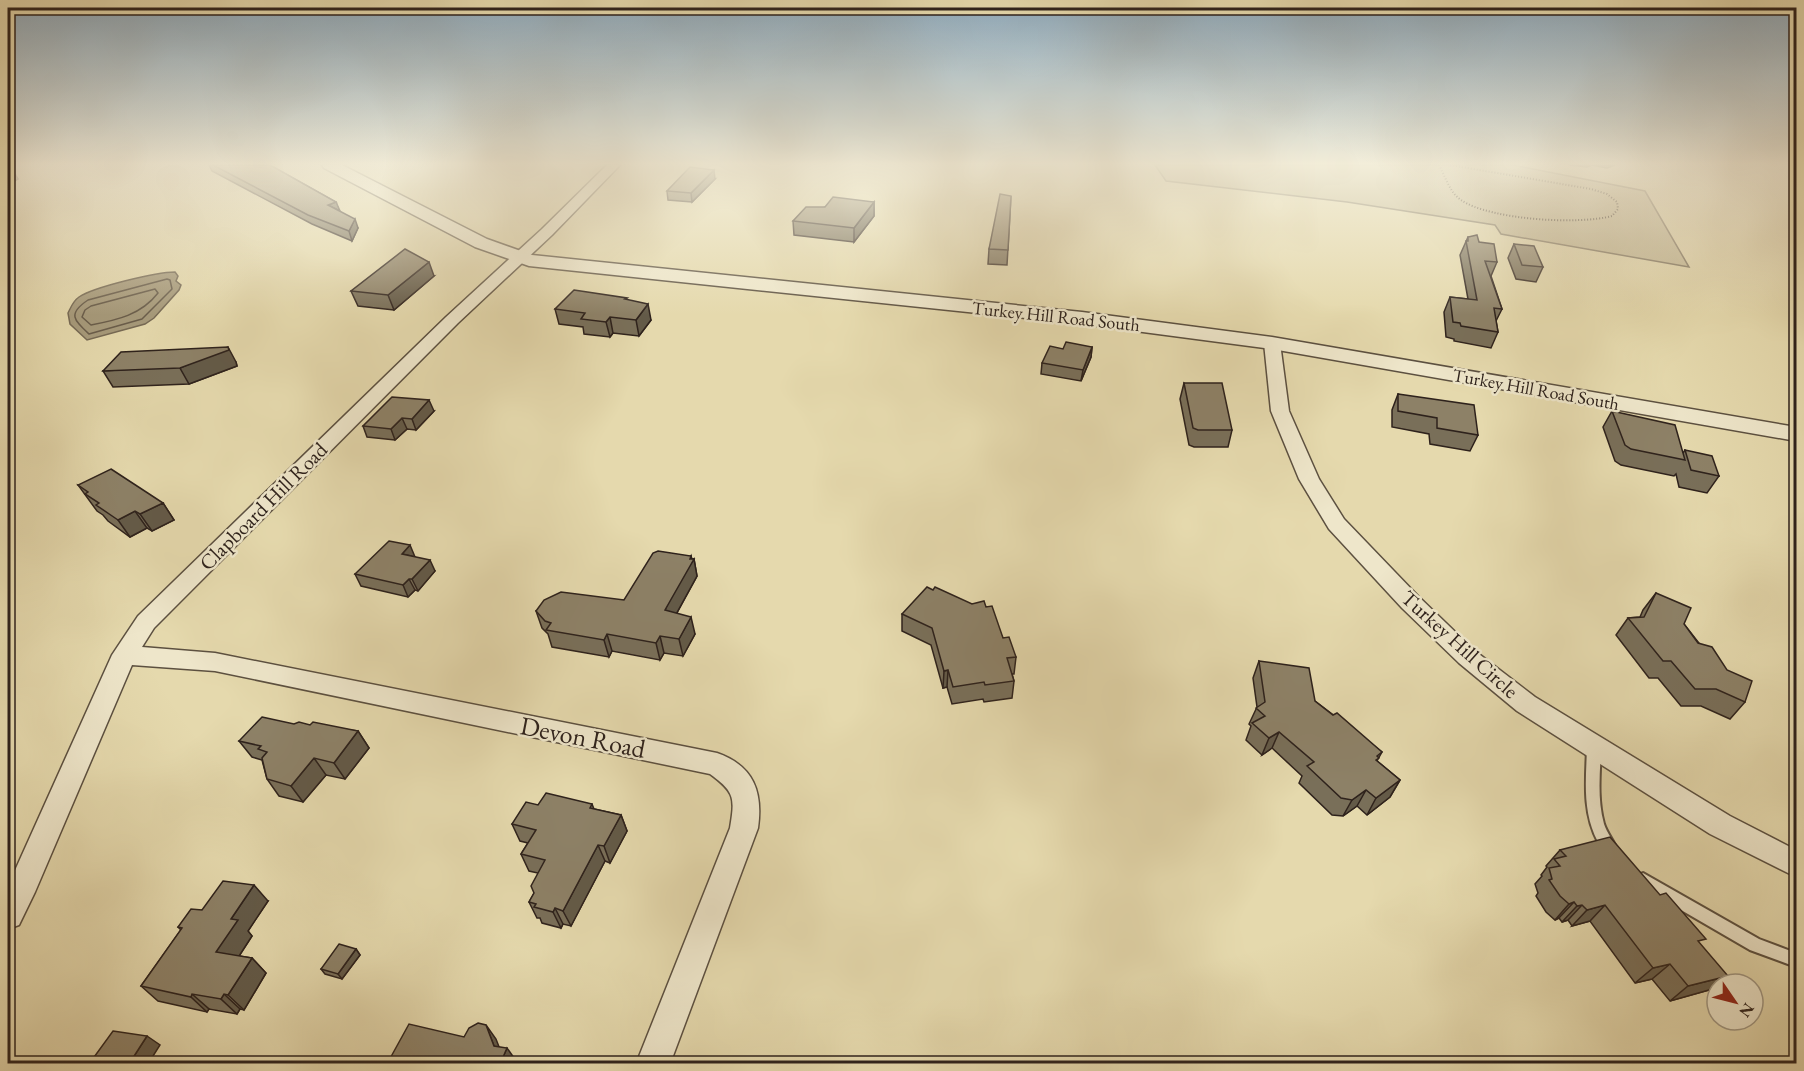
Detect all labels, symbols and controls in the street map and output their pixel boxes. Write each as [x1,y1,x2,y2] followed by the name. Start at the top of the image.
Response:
[971,296,1141,336] street label: Turkey Hill Road South
[1451,363,1621,415] street label: Turkey Hill Road South
[193,436,333,576] street label: Clapboard Hill Road
[1396,584,1524,704] street label: Turkey Hill Circle
[518,708,649,766] street label: Devon Road
[1705,972,1765,1032] north arrow
[1735,999,1759,1022] text: N

